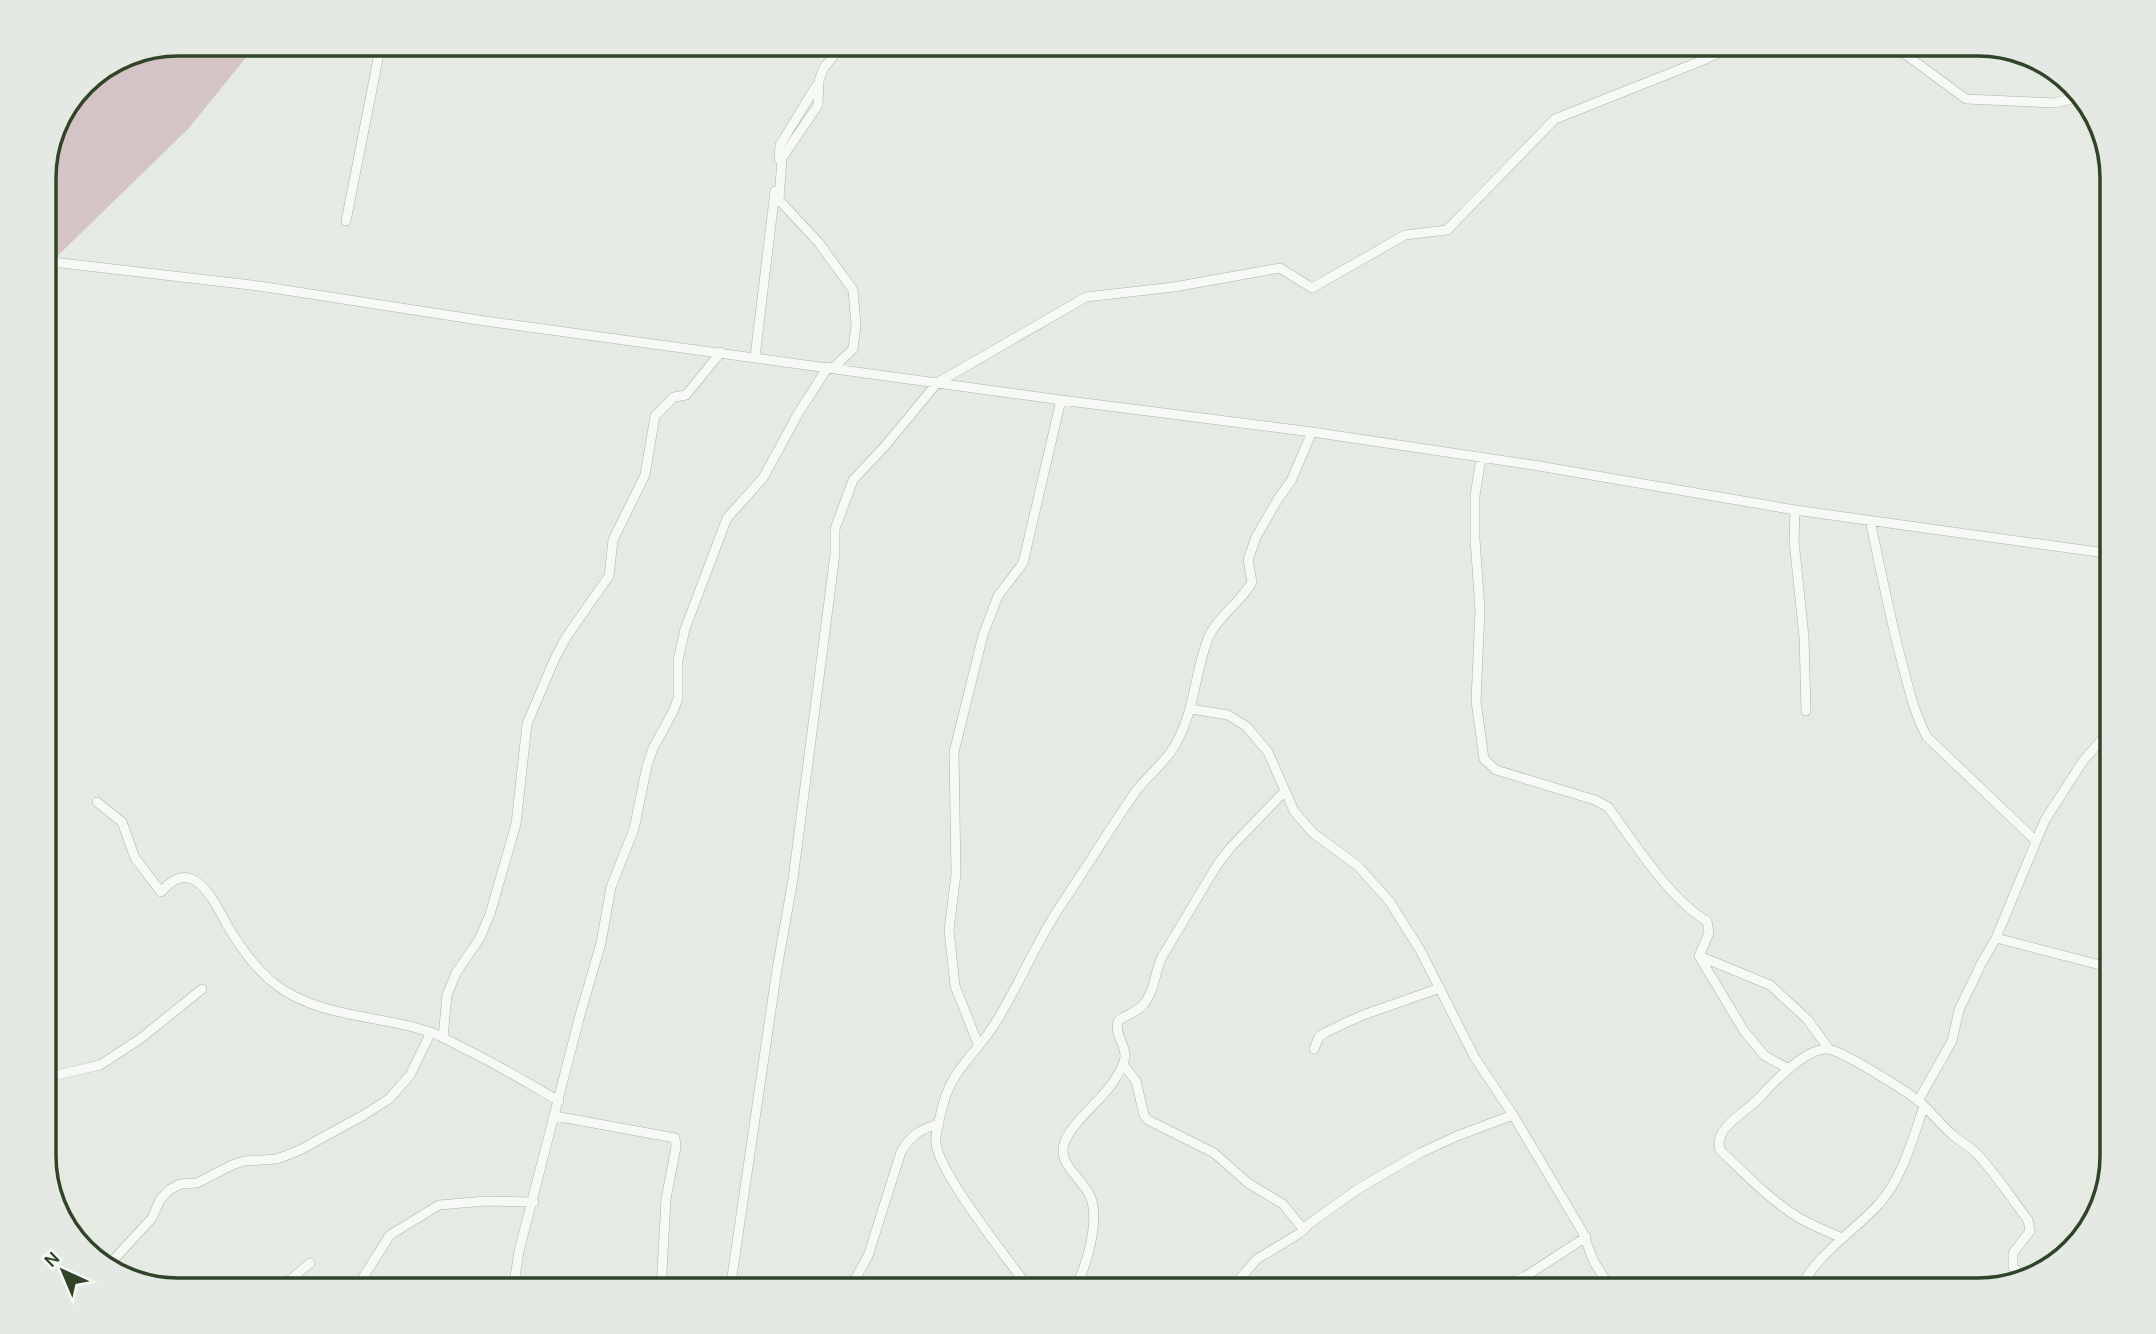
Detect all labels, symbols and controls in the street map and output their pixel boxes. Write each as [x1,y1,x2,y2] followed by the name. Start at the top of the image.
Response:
[28,1236,98,1306] north arrow
[39,1247,64,1272] text: N

